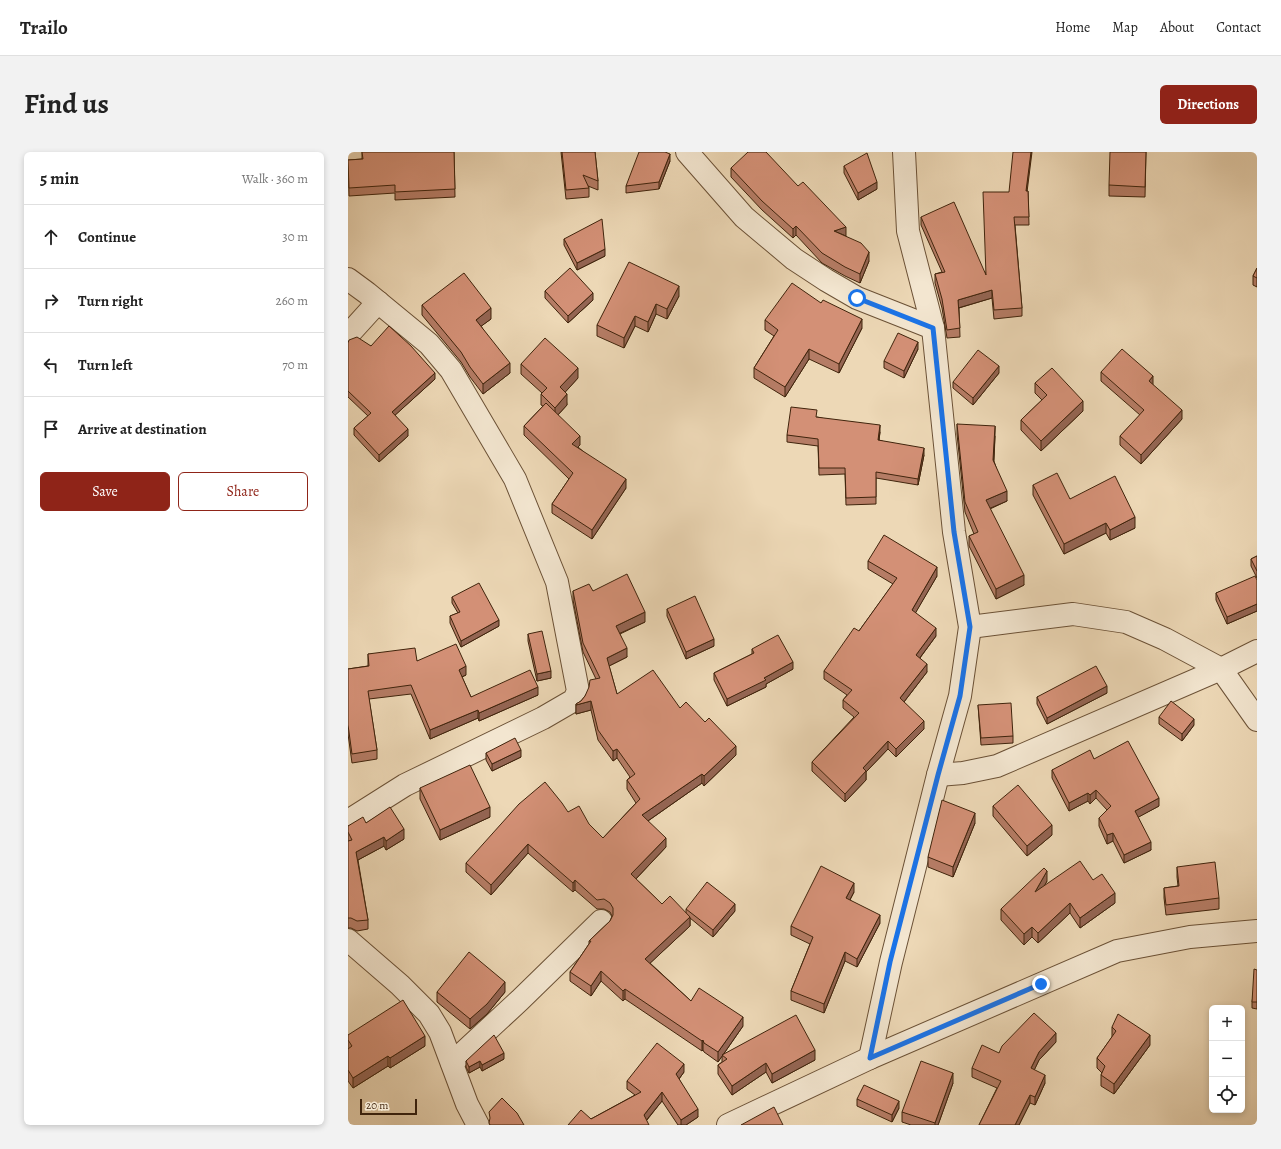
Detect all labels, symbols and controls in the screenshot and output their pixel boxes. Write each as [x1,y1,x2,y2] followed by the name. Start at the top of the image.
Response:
[20,15,68,41] text: Trailo
[1055,18,1090,37] text: Home
[1112,18,1138,37] text: Map
[1160,18,1194,37] text: About
[1216,18,1261,37] text: Contact
[24,85,109,123] text: Find us
[1160,85,1257,124] button: Directions
[40,167,79,190] text: 5 min
[242,170,308,187] text: Walk · 360 m
[40,226,62,248] icon: ahead
[78,227,136,247] text: Continue
[282,228,308,245] text: 30 m
[848,289,866,307] route start
[40,290,62,312] icon: right
[78,291,143,311] text: Turn right
[275,292,308,309] text: 260 m
[40,354,62,376] icon: left
[78,355,133,375] text: Turn left
[282,356,308,373] text: 70 m
[40,418,62,440] icon: arrive
[78,419,207,439] text: Arrive at destination
[40,472,170,511] button: Save
[178,472,308,511] button: Share
[1032,975,1050,993] route end
[1209,1005,1245,1113] map controls
[1209,1005,1245,1041] button: +
[1209,1041,1245,1077] button: −
[1209,1077,1245,1113] button: locate
[360,1097,417,1116] scale bar
[366,1098,388,1113] text: 20 m

